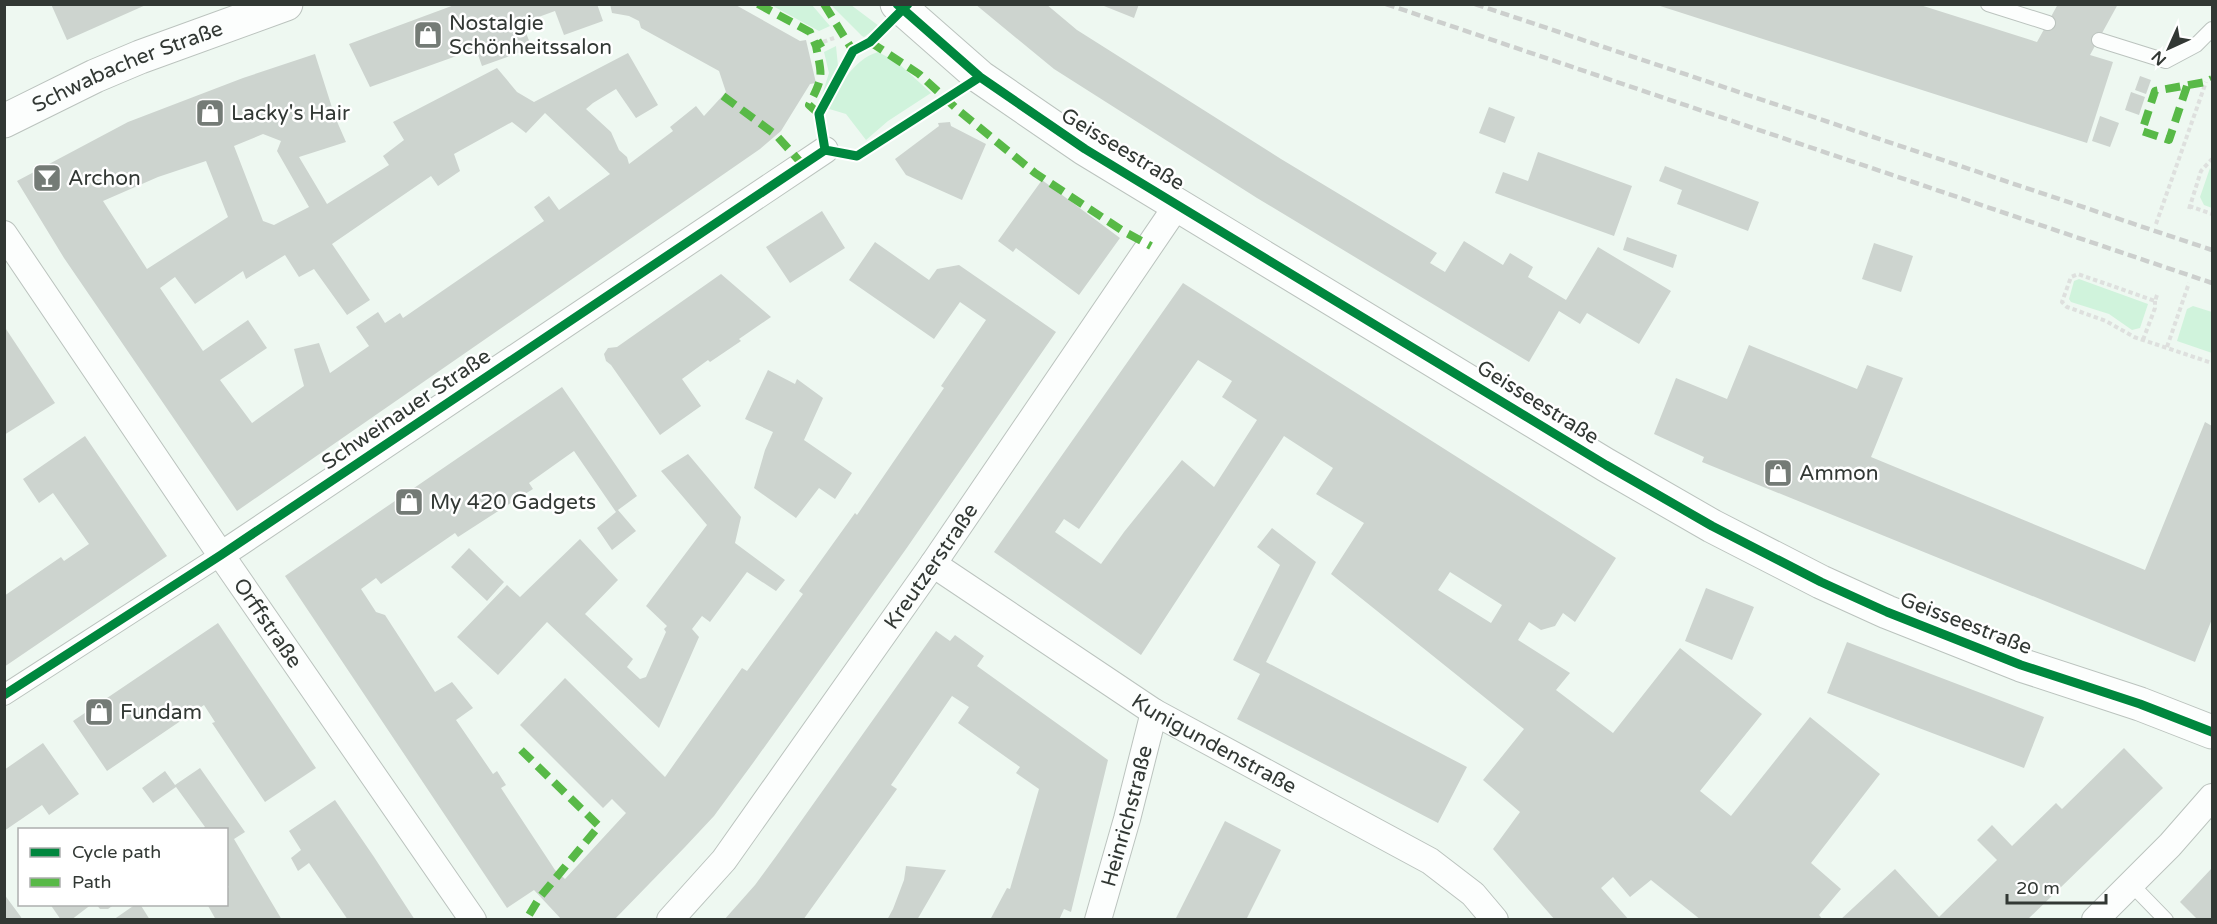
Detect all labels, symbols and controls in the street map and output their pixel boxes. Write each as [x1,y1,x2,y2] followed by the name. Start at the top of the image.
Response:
[449,11,612,60] place label: Nostalgie Schönheitssalon
[28,16,226,118] street label: Schwabacher Straße
[2139,18,2199,78] north arrow
[412,19,444,51] shop icon: Nostalgie Schönheitssalon
[2147,46,2171,70] text: N
[194,97,226,129] shop icon: Lacky's Hair
[231,101,350,126] place label: Lacky's Hair
[1057,103,1189,196] street label: Geisseestraße
[31,162,63,194] bar icon: Archon
[68,166,141,191] place label: Archon
[317,344,495,475] street label: Schweinauer Straße
[1472,355,1604,450] street label: Geisseestraße
[1762,457,1794,489] shop icon: Ammon
[1799,461,1879,486] place label: Ammon
[393,486,425,518] shop icon: My 420 Gadgets
[430,490,596,515] place label: My 420 Gadgets
[879,499,984,634] street label: Kreutzerstraße
[228,573,307,673] street label: Orffstraße
[1896,587,2036,660] street label: Geisseestraße
[1127,689,1301,800] street label: Kunigundenstraße
[83,696,115,728] shop icon: Fundam
[120,700,202,725] place label: Fundam
[1096,743,1158,890] street label: Heinrichstraße
[18,828,228,906] legend
[72,841,161,863] text: Cycle path
[2007,867,2106,905] scale bar
[72,871,111,893] text: Path
[2016,877,2060,899] text: 20 m

